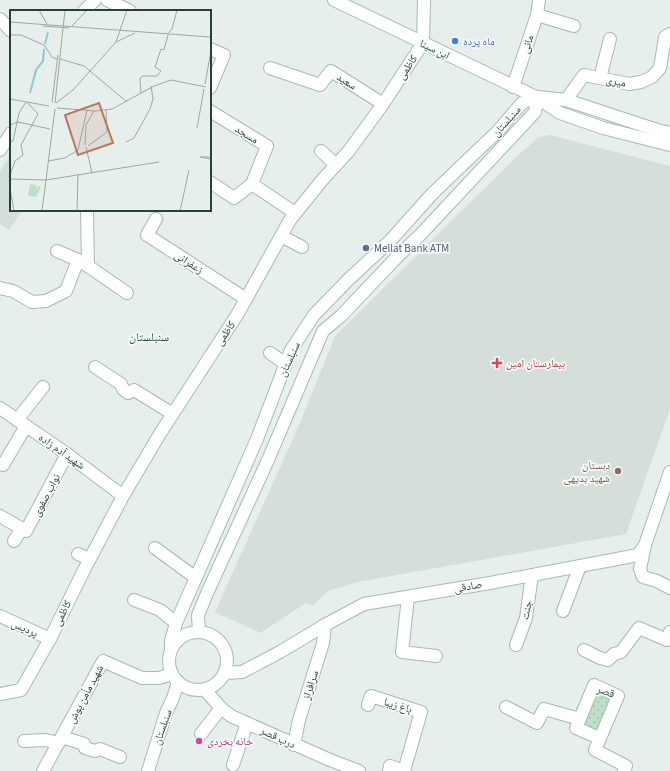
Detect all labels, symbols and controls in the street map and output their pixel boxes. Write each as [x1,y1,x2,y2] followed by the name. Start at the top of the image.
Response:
[10,10,211,211] inset map
[518,33,537,55] street label: مانی
[463,34,495,49] place label: ماه پرده
[417,36,452,63] street label: ابن سینا
[450,36,460,46] marker: ماه پرده
[394,52,421,83] street label: کاظمی
[334,69,360,93] street label: سعید
[605,72,627,91] street label: میری
[488,103,524,140] street label: سنبلستان
[232,121,261,147] street label: مسجد
[374,241,449,256] place label: Mellat Bank ATM
[361,243,371,253] marker: Mellat Bank ATM
[171,247,206,277] street label: زعفرانی
[212,318,239,349] street label: کاظمی
[129,329,169,346] district label: سنبلستان
[275,339,304,379] street label: سنبلستان
[506,356,565,371] place label: بیمارستان امین
[491,357,503,369] marker: بیمارستان امین
[36,430,88,473] street label: شهید آدم زاده
[563,458,610,486] place label: دبستان شهید بدیهی
[613,466,623,476] marker: دبستان شهید بدیهی
[29,471,64,519] street label: نواب صفوی
[453,577,483,596] street label: صادقی
[50,598,75,629] street label: کاظمی
[517,599,536,621] street label: جنت
[9,616,41,641] street label: پردیس
[64,662,107,726] street label: شهید مأمن پوش
[298,668,322,703] street label: سرافراز
[594,681,617,702] street label: قصر
[382,694,414,717] street label: باغ زیبا
[149,707,176,747] street label: سنبلستان
[257,722,298,752] street label: درب قصر
[207,734,253,749] place label: خانه بخردی
[194,736,204,746] marker: خانه بخردی

